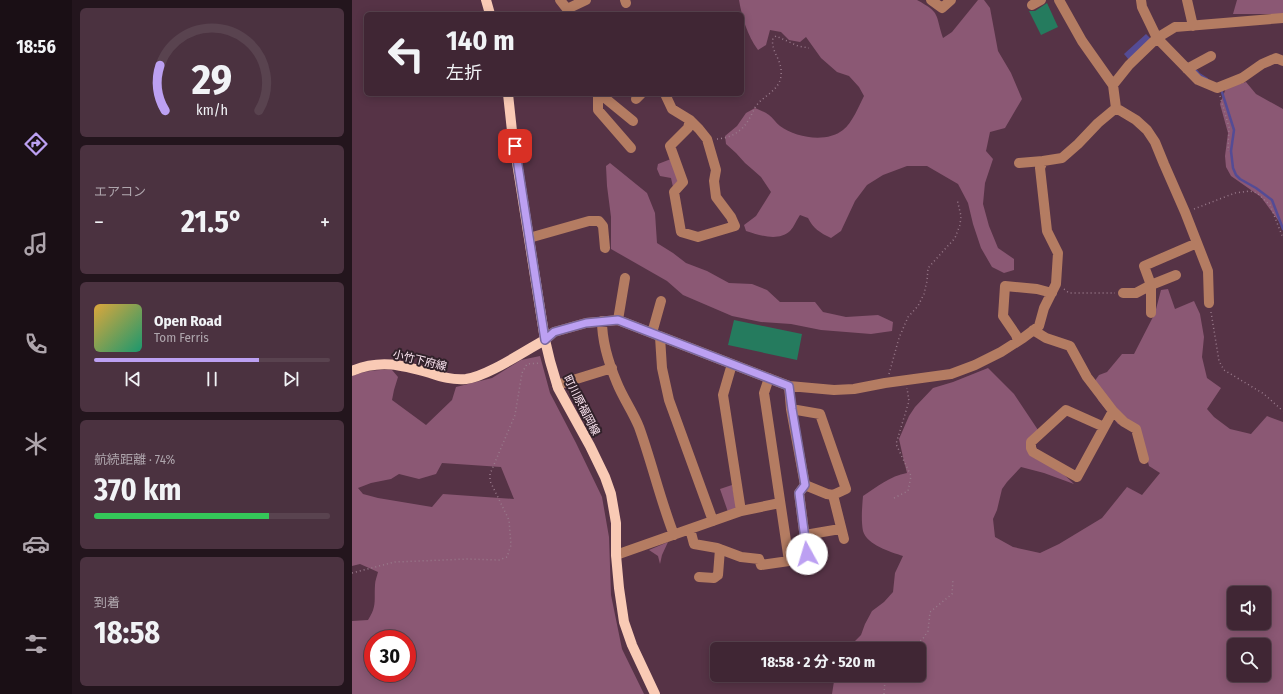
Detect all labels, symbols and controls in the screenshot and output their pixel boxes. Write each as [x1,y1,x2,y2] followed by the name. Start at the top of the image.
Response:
[446,24,515,57] text: 140 m
[380,28,432,80] icon: left
[16,36,56,58] text: 18:56
[191,54,232,104] text: 29
[446,62,482,84] text: 左折
[196,101,228,118] text: km/h
[498,129,532,163] pin
[22,130,50,158] icon: directions
[504,135,526,157] icon: arrive
[94,184,146,199] text: エアコン
[181,204,243,240] text: 21.5°
[94,209,104,236] text: −
[320,209,330,236] text: +
[22,230,50,258] icon: music
[154,312,222,330] text: Open Road
[22,330,50,358] icon: phone
[154,330,209,345] text: Tom Ferris
[392,348,448,373] street label: 小竹下府線
[122,368,144,390] icon: previous
[201,368,223,390] icon: pause
[280,368,302,390] icon: next
[561,373,602,438] street label: 町川原福岡線
[22,430,50,458] icon: climate
[94,452,175,467] text: 航続距離 · 74%
[94,472,181,508] text: 370 km
[22,530,50,558] icon: car
[786,533,828,575] position arrow
[1227,586,1271,682] map controls
[1227,586,1271,630] button: sound
[94,595,120,610] text: 到着
[94,615,160,651] text: 18:58
[22,630,50,658] icon: filters
[364,630,416,682] speed limit sign: 30
[1227,638,1271,682] button: search
[761,653,875,671] text: 18:58 · 2 分 · 520 m

